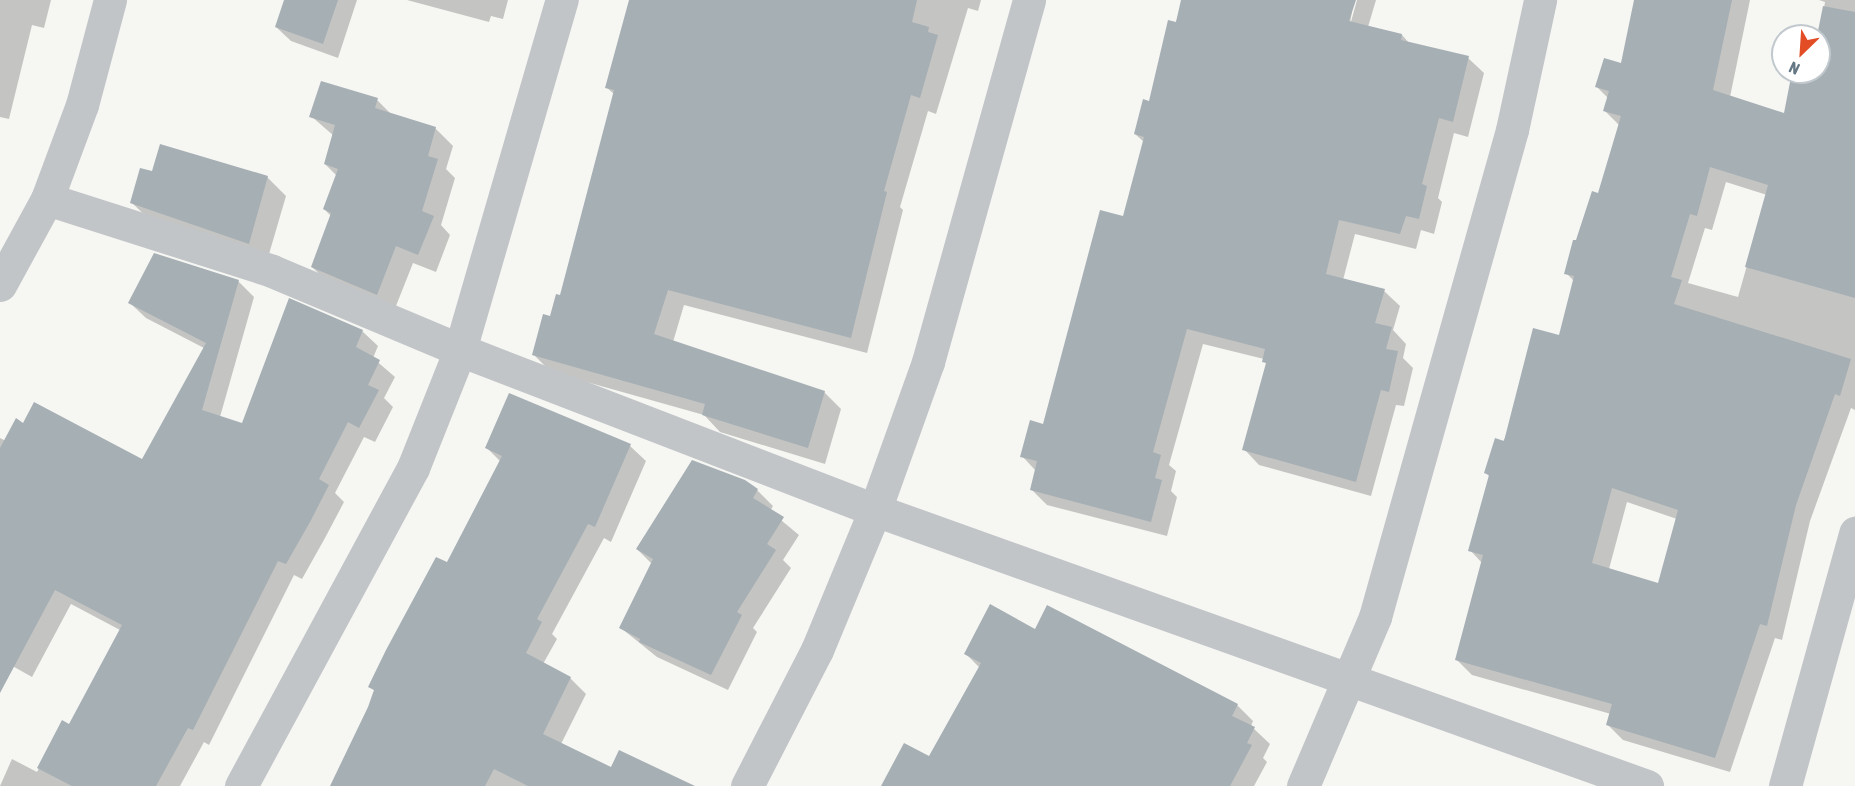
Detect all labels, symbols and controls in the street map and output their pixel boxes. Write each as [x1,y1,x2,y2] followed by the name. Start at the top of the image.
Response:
[1771,24,1831,84] north arrow
[1786,58,1802,79] text: N

